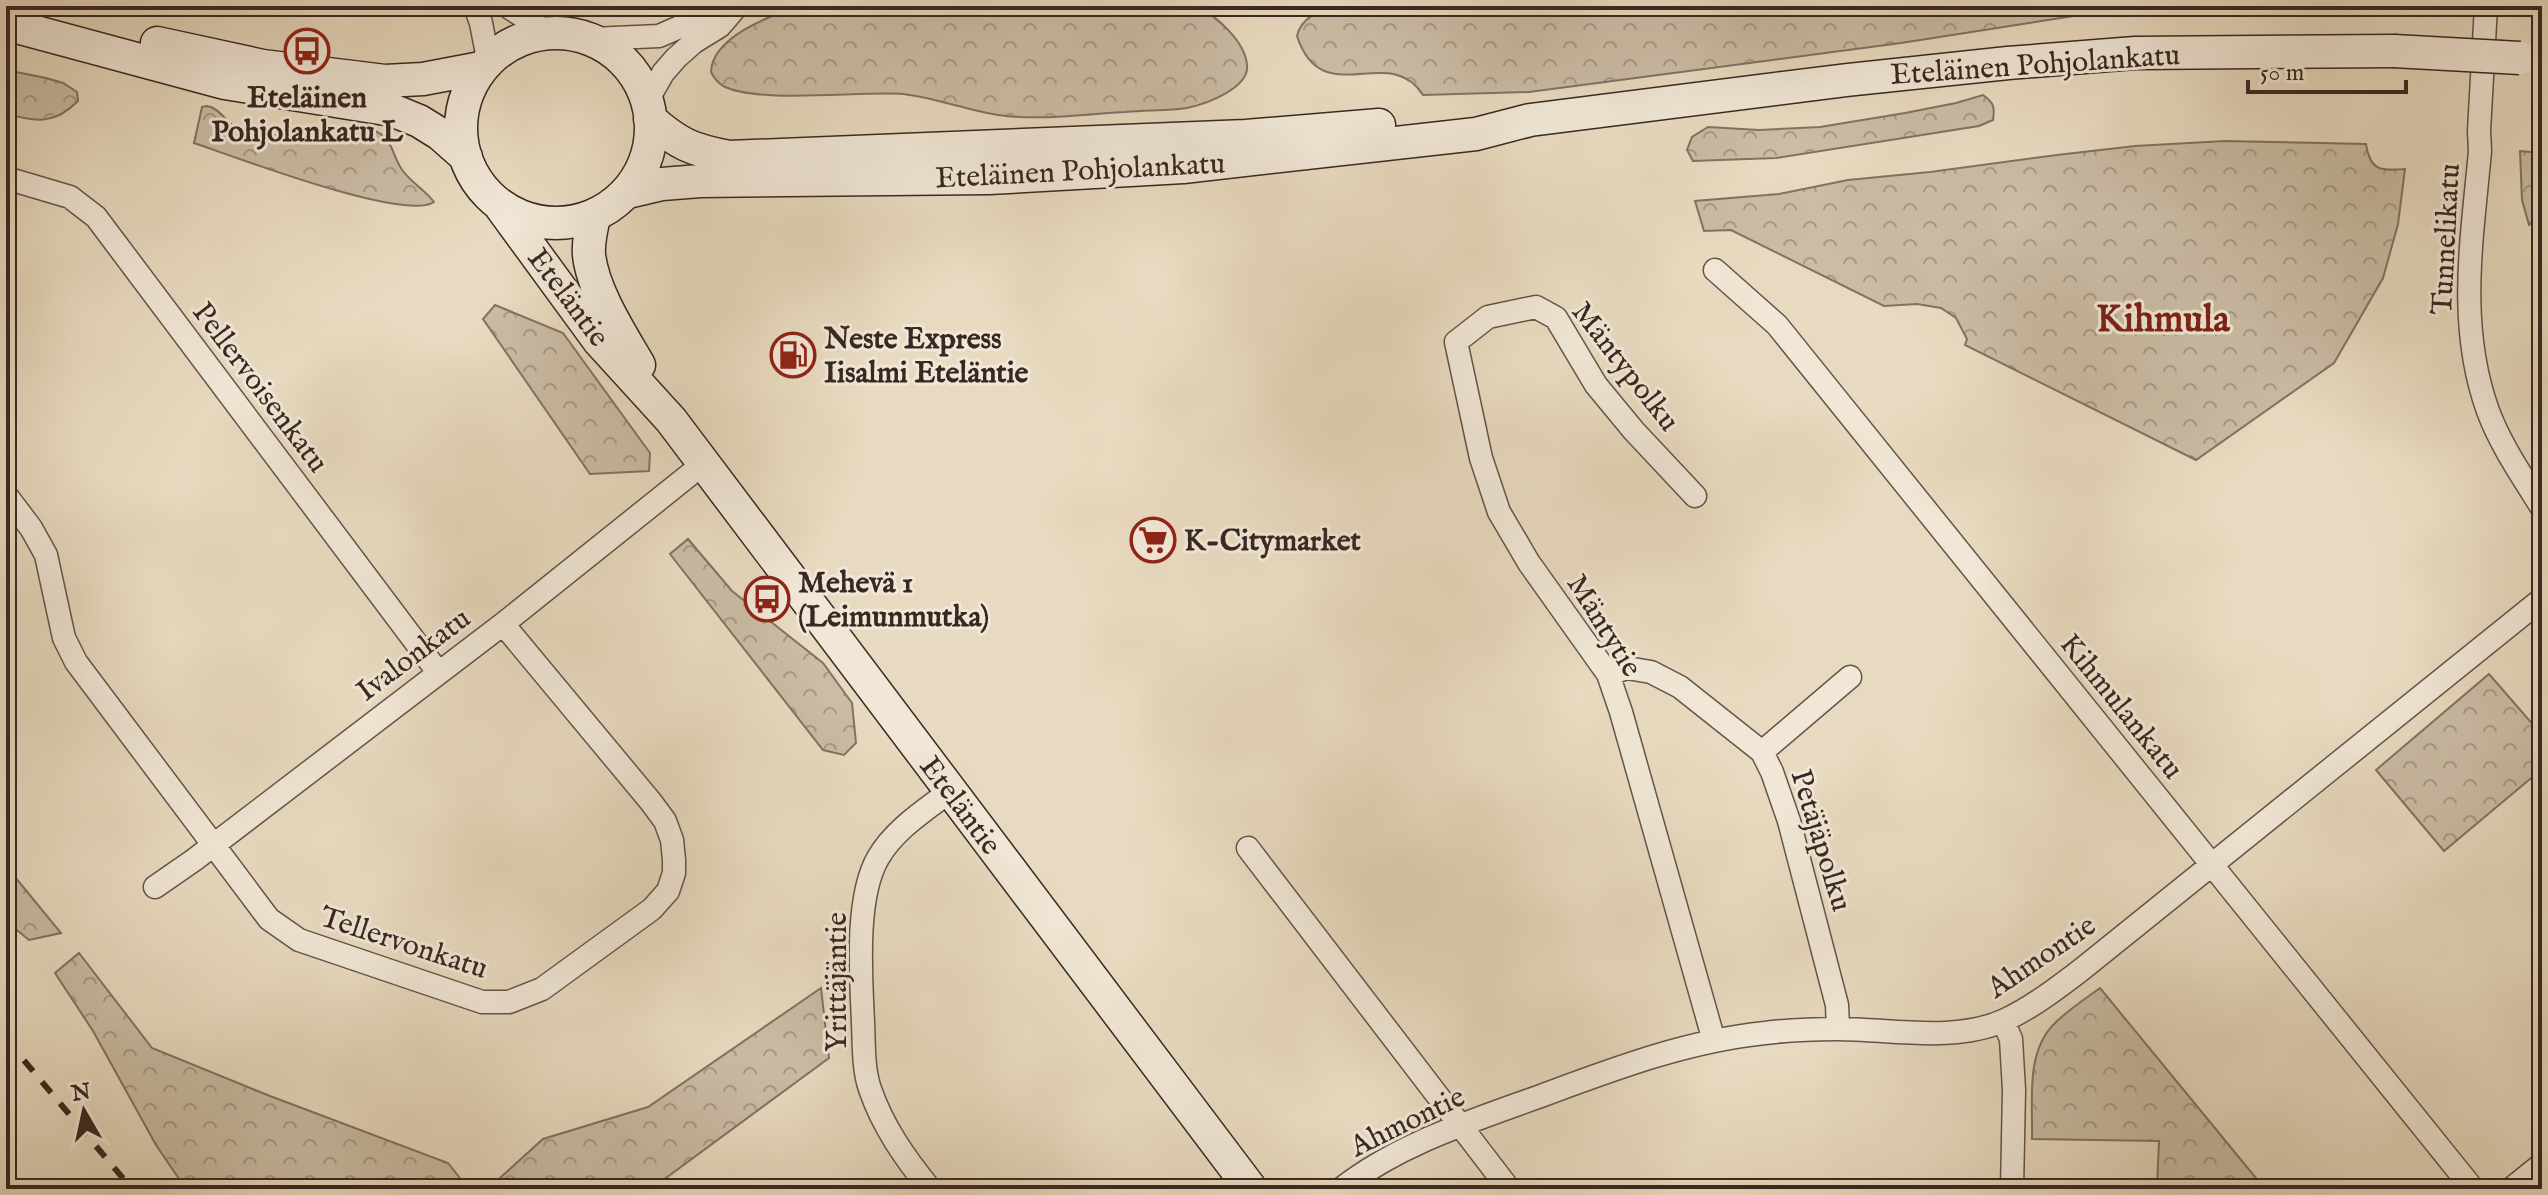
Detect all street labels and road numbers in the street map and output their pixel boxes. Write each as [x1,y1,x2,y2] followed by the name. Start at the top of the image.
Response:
[1889,37,2181,95] street label: Eteläinen Pohjolankatu
[934,145,1226,199] street label: Eteläinen Pohjolankatu
[2424,162,2470,316] street label: Tunnelikatu
[518,241,617,355] street label: Eteläntie
[183,295,336,481] street label: Pellervoisenkatu
[1562,295,1687,440] street label: Mäntypolku
[1557,568,1650,685] street label: Mäntytie
[350,600,479,711] street label: Ivalonkatu
[2050,627,2191,788] street label: Kihmulankatu
[910,749,1009,863] street label: Eteläntie
[1781,765,1860,916] street label: Petäjäpolku
[315,899,492,989] street label: Tellervonkatu
[1980,907,2104,1008] street label: Ahmontie
[819,912,857,1052] street label: Yrittäjäntie
[1343,1079,1472,1167] street label: Ahmontie

